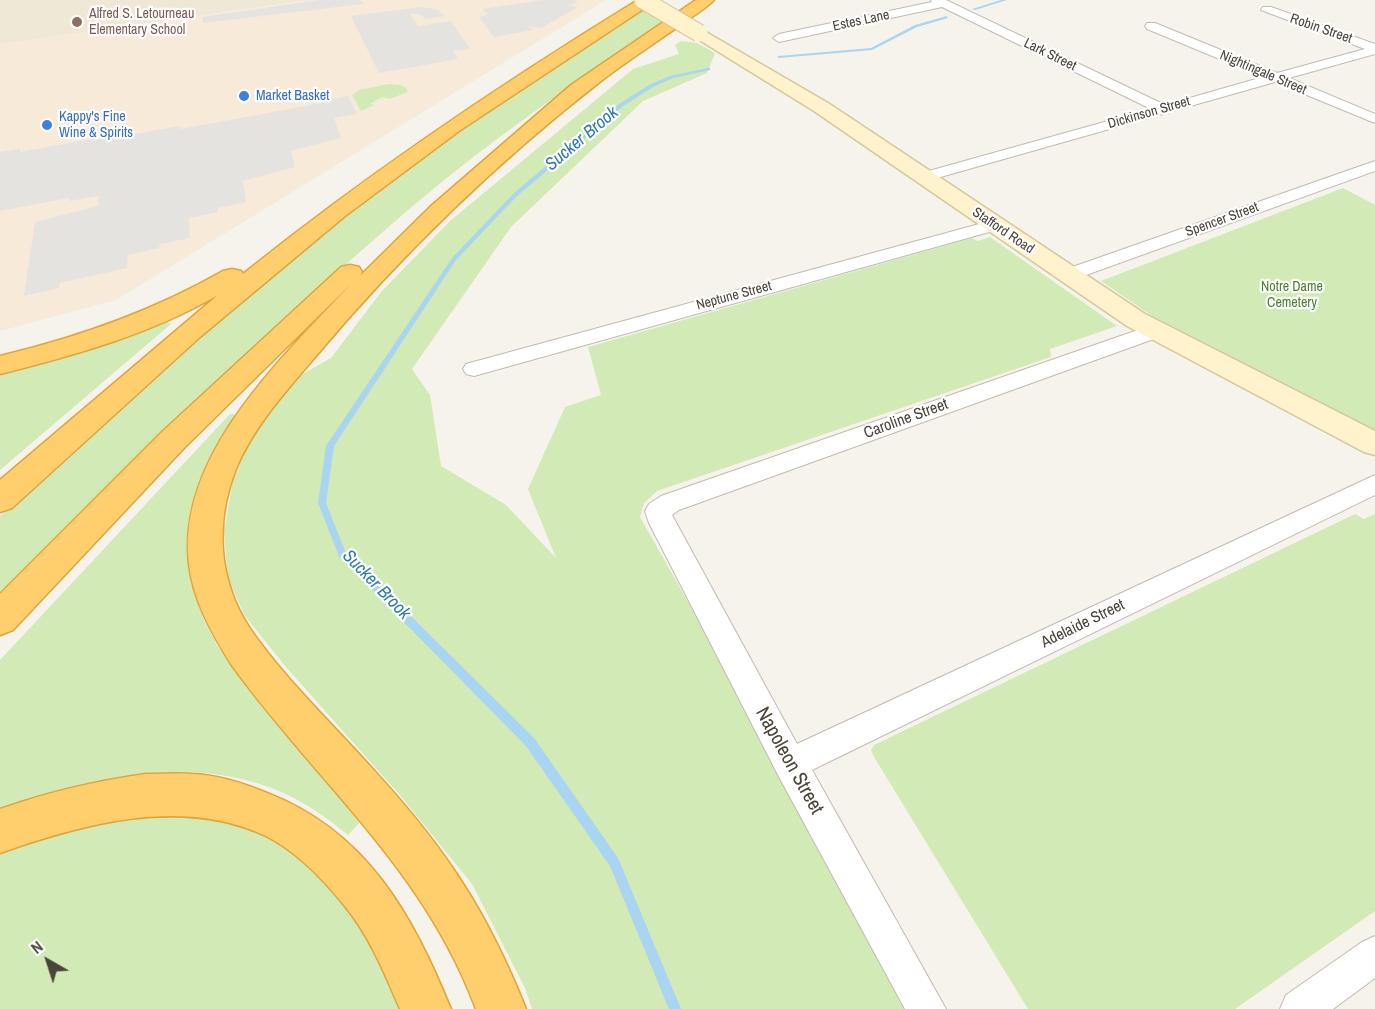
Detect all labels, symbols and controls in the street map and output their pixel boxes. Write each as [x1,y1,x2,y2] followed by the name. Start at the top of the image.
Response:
[89,6,194,38] place label: Alfred S. Letourneau Elementary School
[831,7,891,35] street label: Estes Lane
[1288,11,1354,47] street label: Robin Street
[70,15,84,29] marker: Alfred S. Letourneau Elementary School
[1021,35,1079,75] street label: Lark Street
[1217,47,1309,99] street label: Nightingale Street
[256,88,329,104] place label: Market Basket
[237,89,251,103] marker: Market Basket
[1106,93,1192,133] street label: Dickinson Street
[541,102,623,176] water label: Sucker Brook
[59,109,133,142] place label: Kappy's Fine Wine & Spirits
[40,118,54,132] marker: Kappy's Fine Wine & Spirits
[1183,199,1261,241] street label: Spencer Street
[969,204,1037,258] street label: Stafford Road
[695,278,773,314] street label: Neptune Street
[1261,279,1323,312] park label: Notre Dame Cemetery
[861,395,951,443] street label: Caroline Street
[337,546,415,624] water label: Sucker Brook
[1038,596,1128,652] street label: Adelaide Street
[750,703,828,819] street label: Napoleon Street
[18,931,78,991] north arrow
[26,935,47,959] text: N

